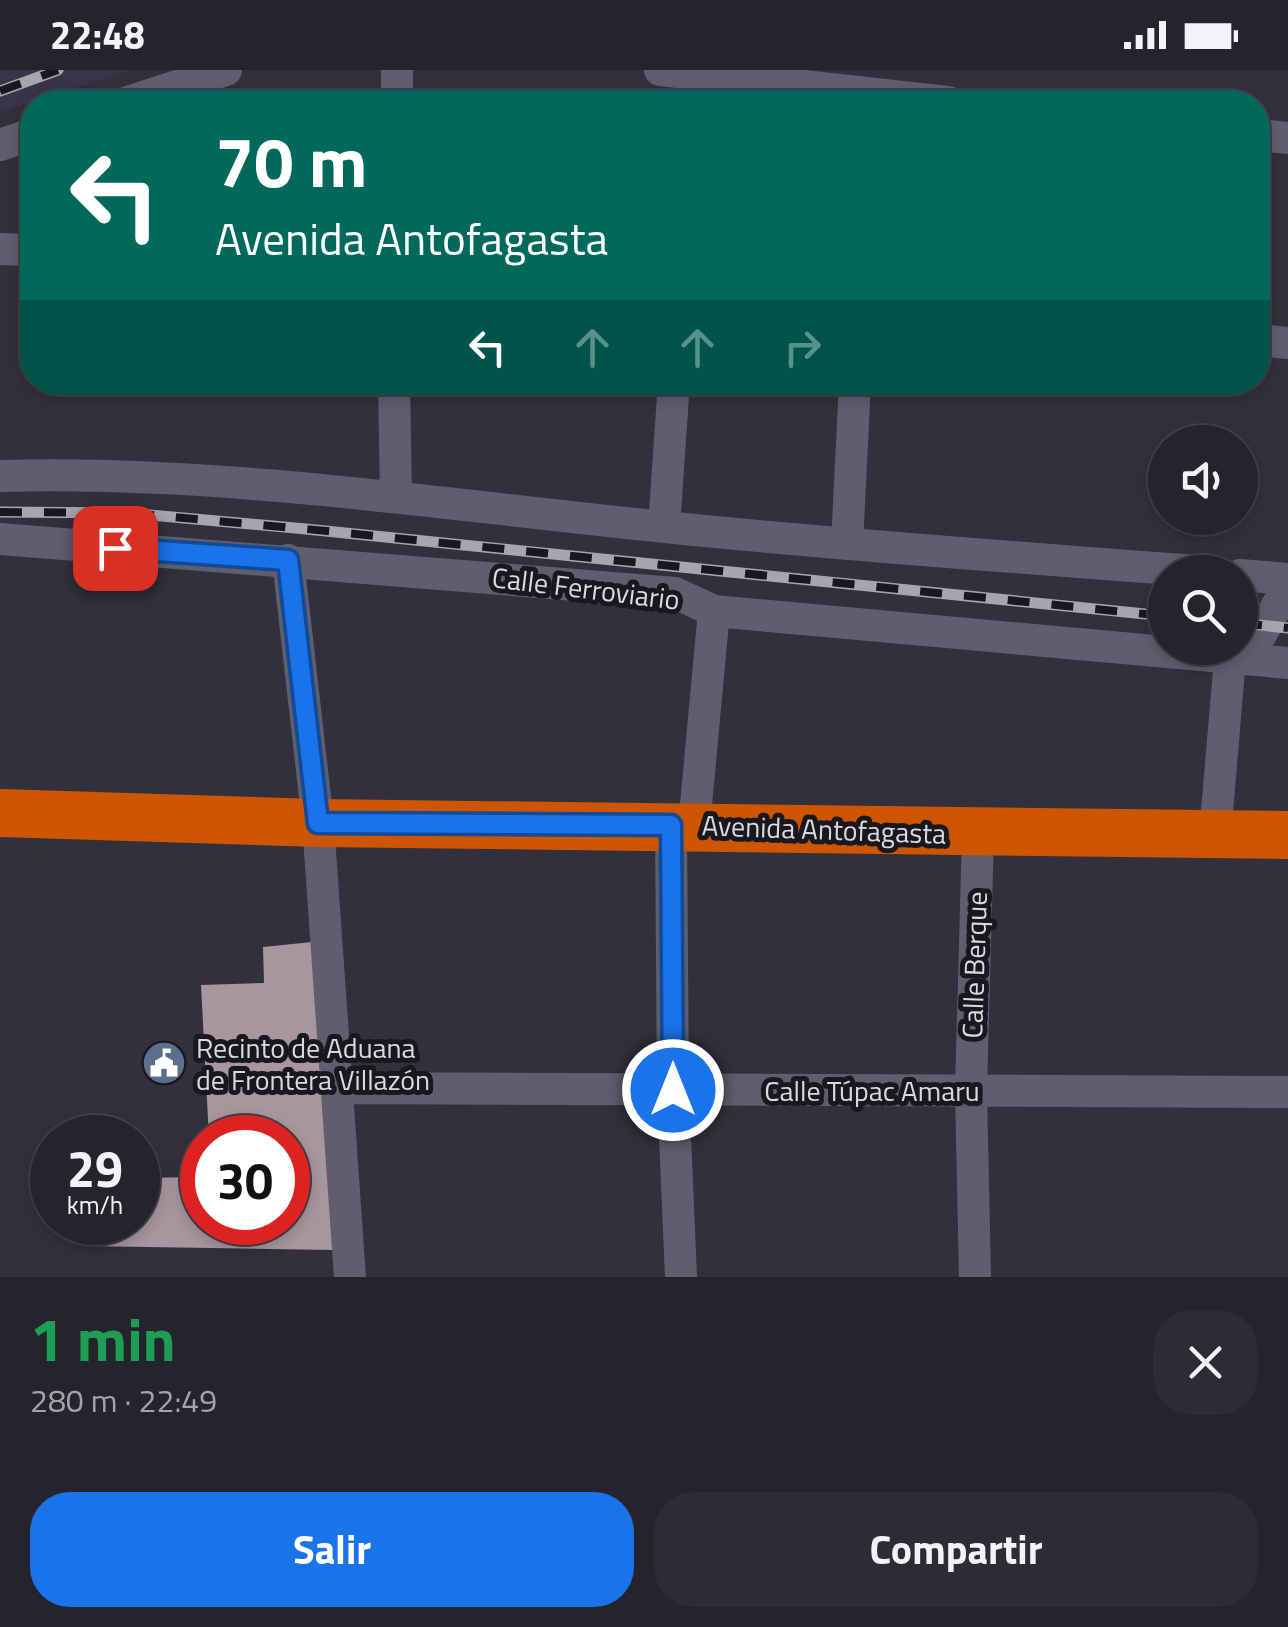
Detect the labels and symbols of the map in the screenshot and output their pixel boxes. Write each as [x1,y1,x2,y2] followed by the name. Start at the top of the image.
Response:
[73,506,158,591] pin
[490,555,682,621] street label: Calle Ferroviario
[701,803,947,855] street label: Avenida Antofagasta
[950,891,998,1039] street label: Calle Berque
[196,1026,430,1101] place label: Recinto de Aduana de Frontera Villazón
[621,1038,725,1142] position arrow
[141,1040,187,1086] public building icon: Recinto de Aduana de Frontera Villazón
[764,1069,980,1112] street label: Calle Túpac Amaru
[180,1115,310,1245] speed limit sign: 30

